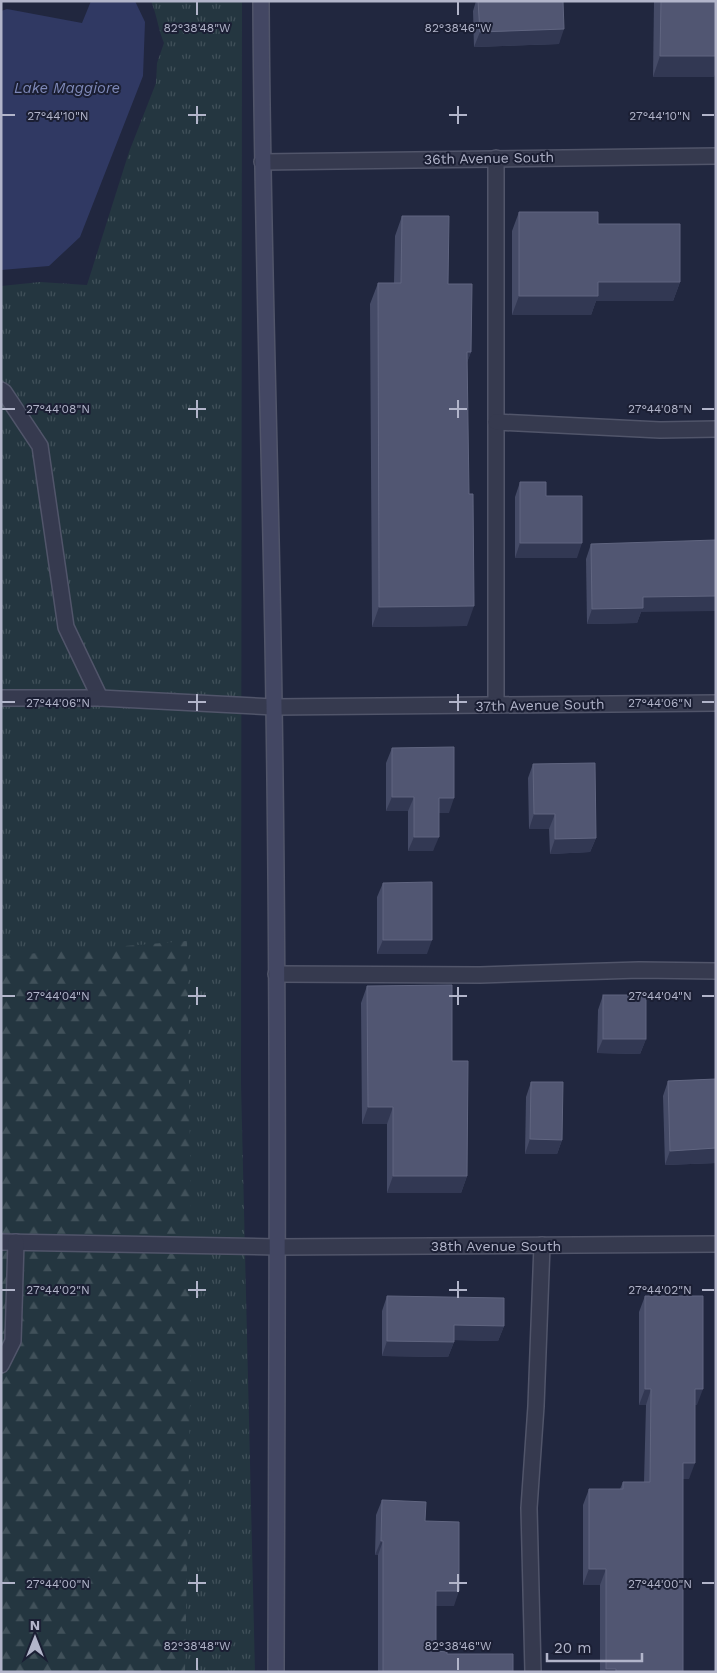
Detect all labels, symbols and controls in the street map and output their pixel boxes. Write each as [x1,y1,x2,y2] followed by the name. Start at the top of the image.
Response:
[163,21,231,35] text: 82°38'48"W
[424,21,492,35] text: 82°38'46"W
[14,79,120,97] water label: Lake Maggiore
[27,109,89,123] text: 27°44'10"N
[629,109,691,123] text: 27°44'10"N
[424,149,554,167] street label: 36th Avenue South
[26,402,90,416] text: 27°44'08"N
[628,402,692,416] text: 27°44'08"N
[26,696,90,710] text: 27°44'06"N
[475,696,605,714] street label: 37th Avenue South
[628,696,692,710] text: 27°44'06"N
[26,989,90,1003] text: 27°44'04"N
[628,989,692,1003] text: 27°44'04"N
[431,1238,561,1254] street label: 38th Avenue South
[26,1283,90,1297] text: 27°44'02"N
[628,1283,692,1297] text: 27°44'02"N
[26,1577,90,1591] text: 27°44'00"N
[628,1577,692,1591] text: 27°44'00"N
[10,1613,60,1663] north arrow
[30,1617,40,1633] text: N
[547,1630,642,1662] scale bar
[163,1639,231,1653] text: 82°38'48"W
[424,1639,492,1653] text: 82°38'46"W
[554,1639,592,1657] text: 20 m

